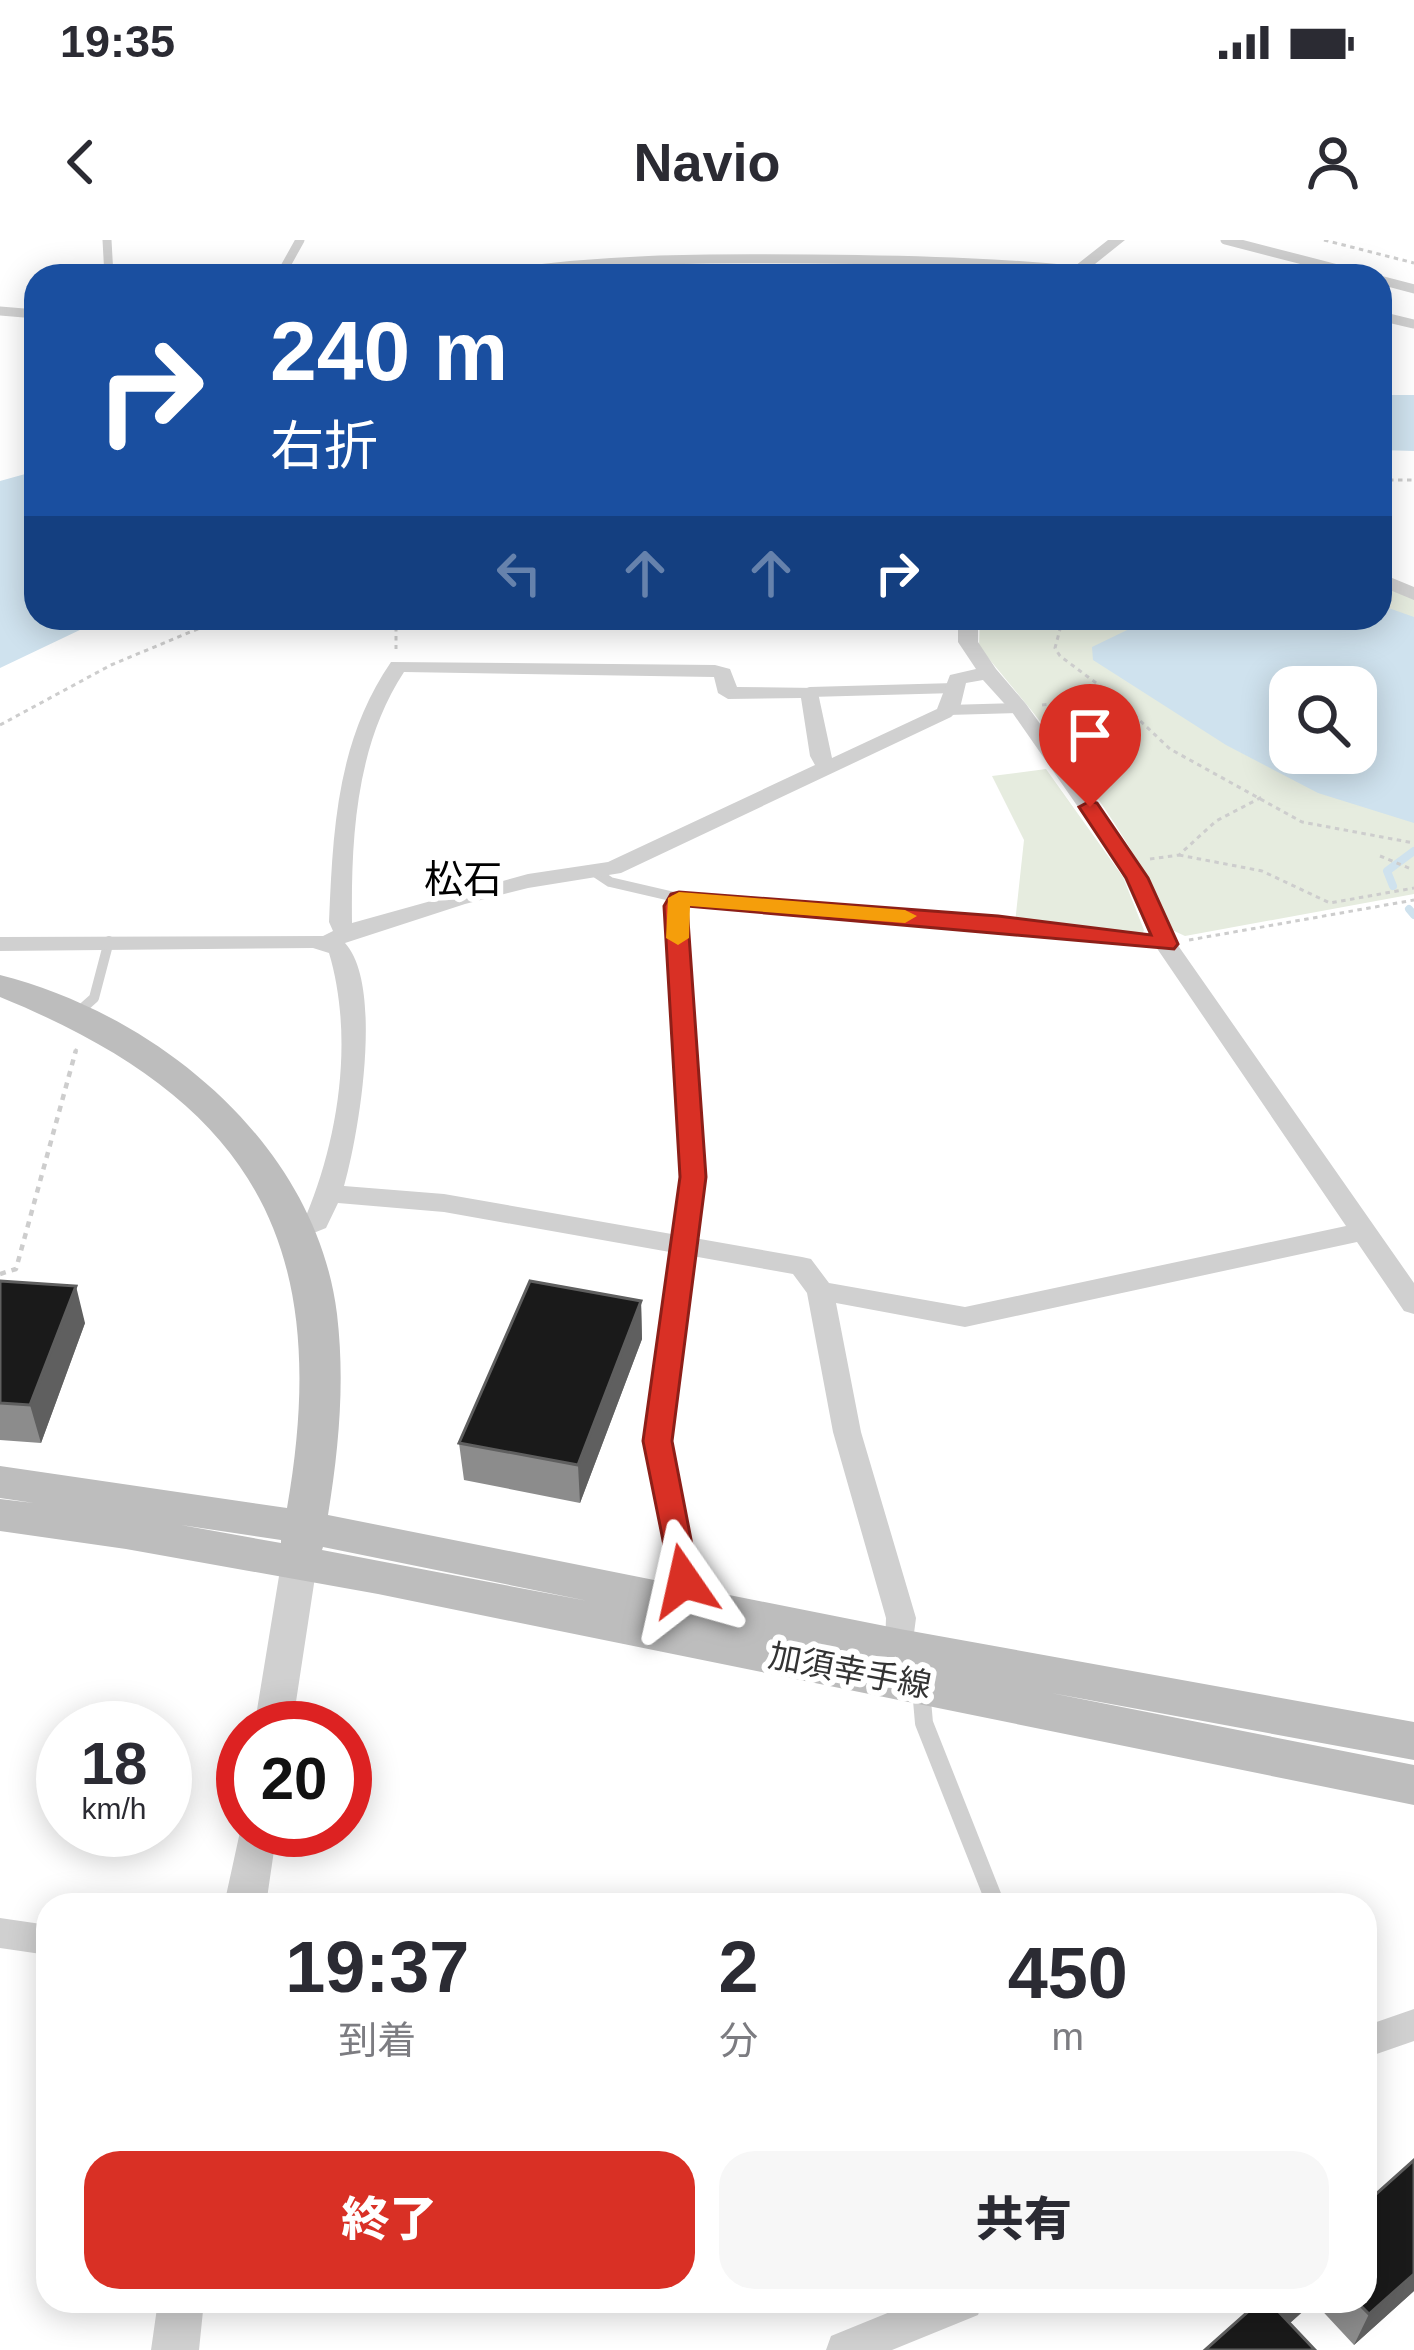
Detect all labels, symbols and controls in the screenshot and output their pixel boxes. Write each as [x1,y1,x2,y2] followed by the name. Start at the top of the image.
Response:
[60,16,175,67] text: 19:35
[48,129,114,195] icon: back
[1300,129,1366,195] icon: person
[633,132,781,192] text: Navio
[270,304,508,398] text: 240 m
[72,312,228,468] icon: right
[270,416,378,476] text: 右折
[486,540,552,606] icon: left
[612,540,678,606] icon: ahead
[738,540,804,606] icon: ahead
[864,540,930,606] icon: right
[1269,666,1377,774] map controls
[1269,666,1377,774] button: search
[1039,684,1141,807] pin
[1057,702,1123,768] icon: arrive
[424,858,502,901] district label: 松石
[621,1518,747,1644] position arrow
[765,1637,934,1704] street label: 加須幸手線
[216,1701,372,1857] speed limit sign: 20
[81,1730,147,1797] text: 18
[81,1792,147,1825] text: km/h
[285,1927,469,2007] text: 19:37
[718,1927,759,2007] text: 2
[1008,1933,1128,2013] text: 450
[1051,2015,1084,2058] text: m
[338,2019,416,2062] text: 到着
[719,2019,758,2062] text: 分
[84,2151,695,2289] button: 終了
[719,2151,1329,2289] button: 共有

